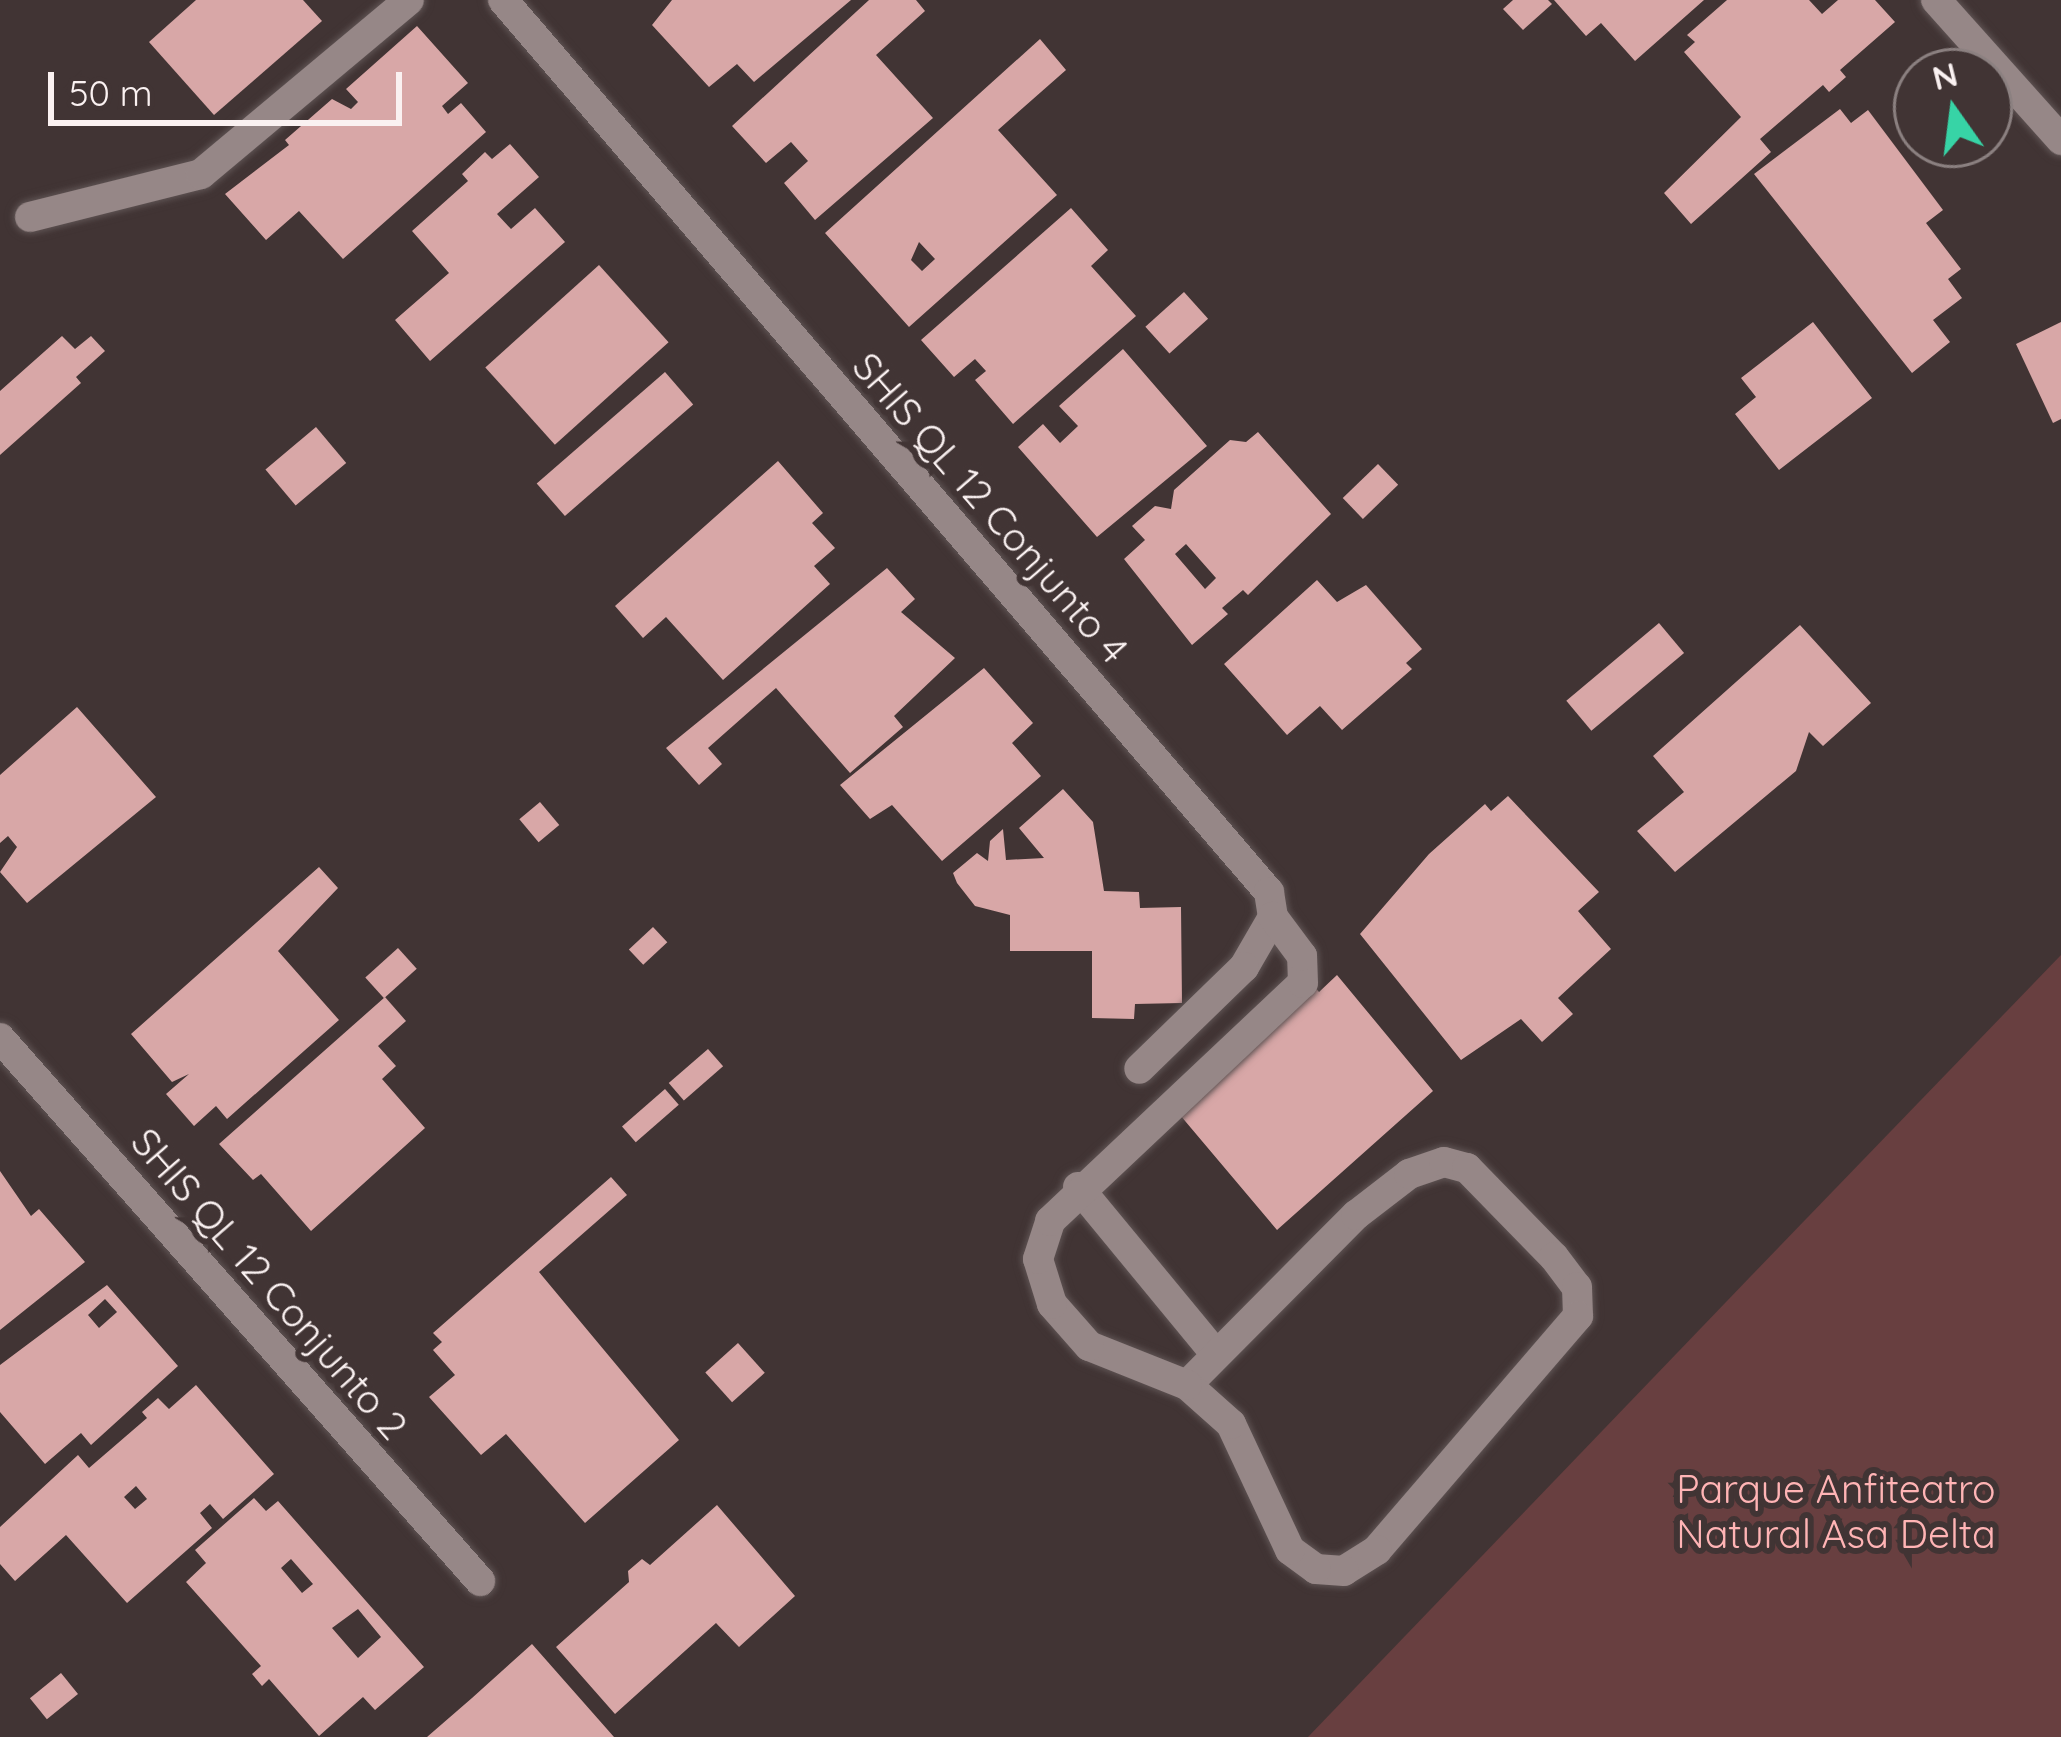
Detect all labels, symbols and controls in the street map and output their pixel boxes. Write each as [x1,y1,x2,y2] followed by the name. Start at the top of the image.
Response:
[54,48,408,122] scale bar
[1893,48,2013,168] north arrow
[1928,53,1962,98] text: N
[69,70,153,115] text: 50 m
[843,344,1137,672] street label: SHIS QL 12 Conjunto 4
[121,1119,417,1449] street label: SHIS QL 12 Conjunto 2
[1676,1467,1996,1558] park label: Parque Anfiteatro Natural Asa Delta

